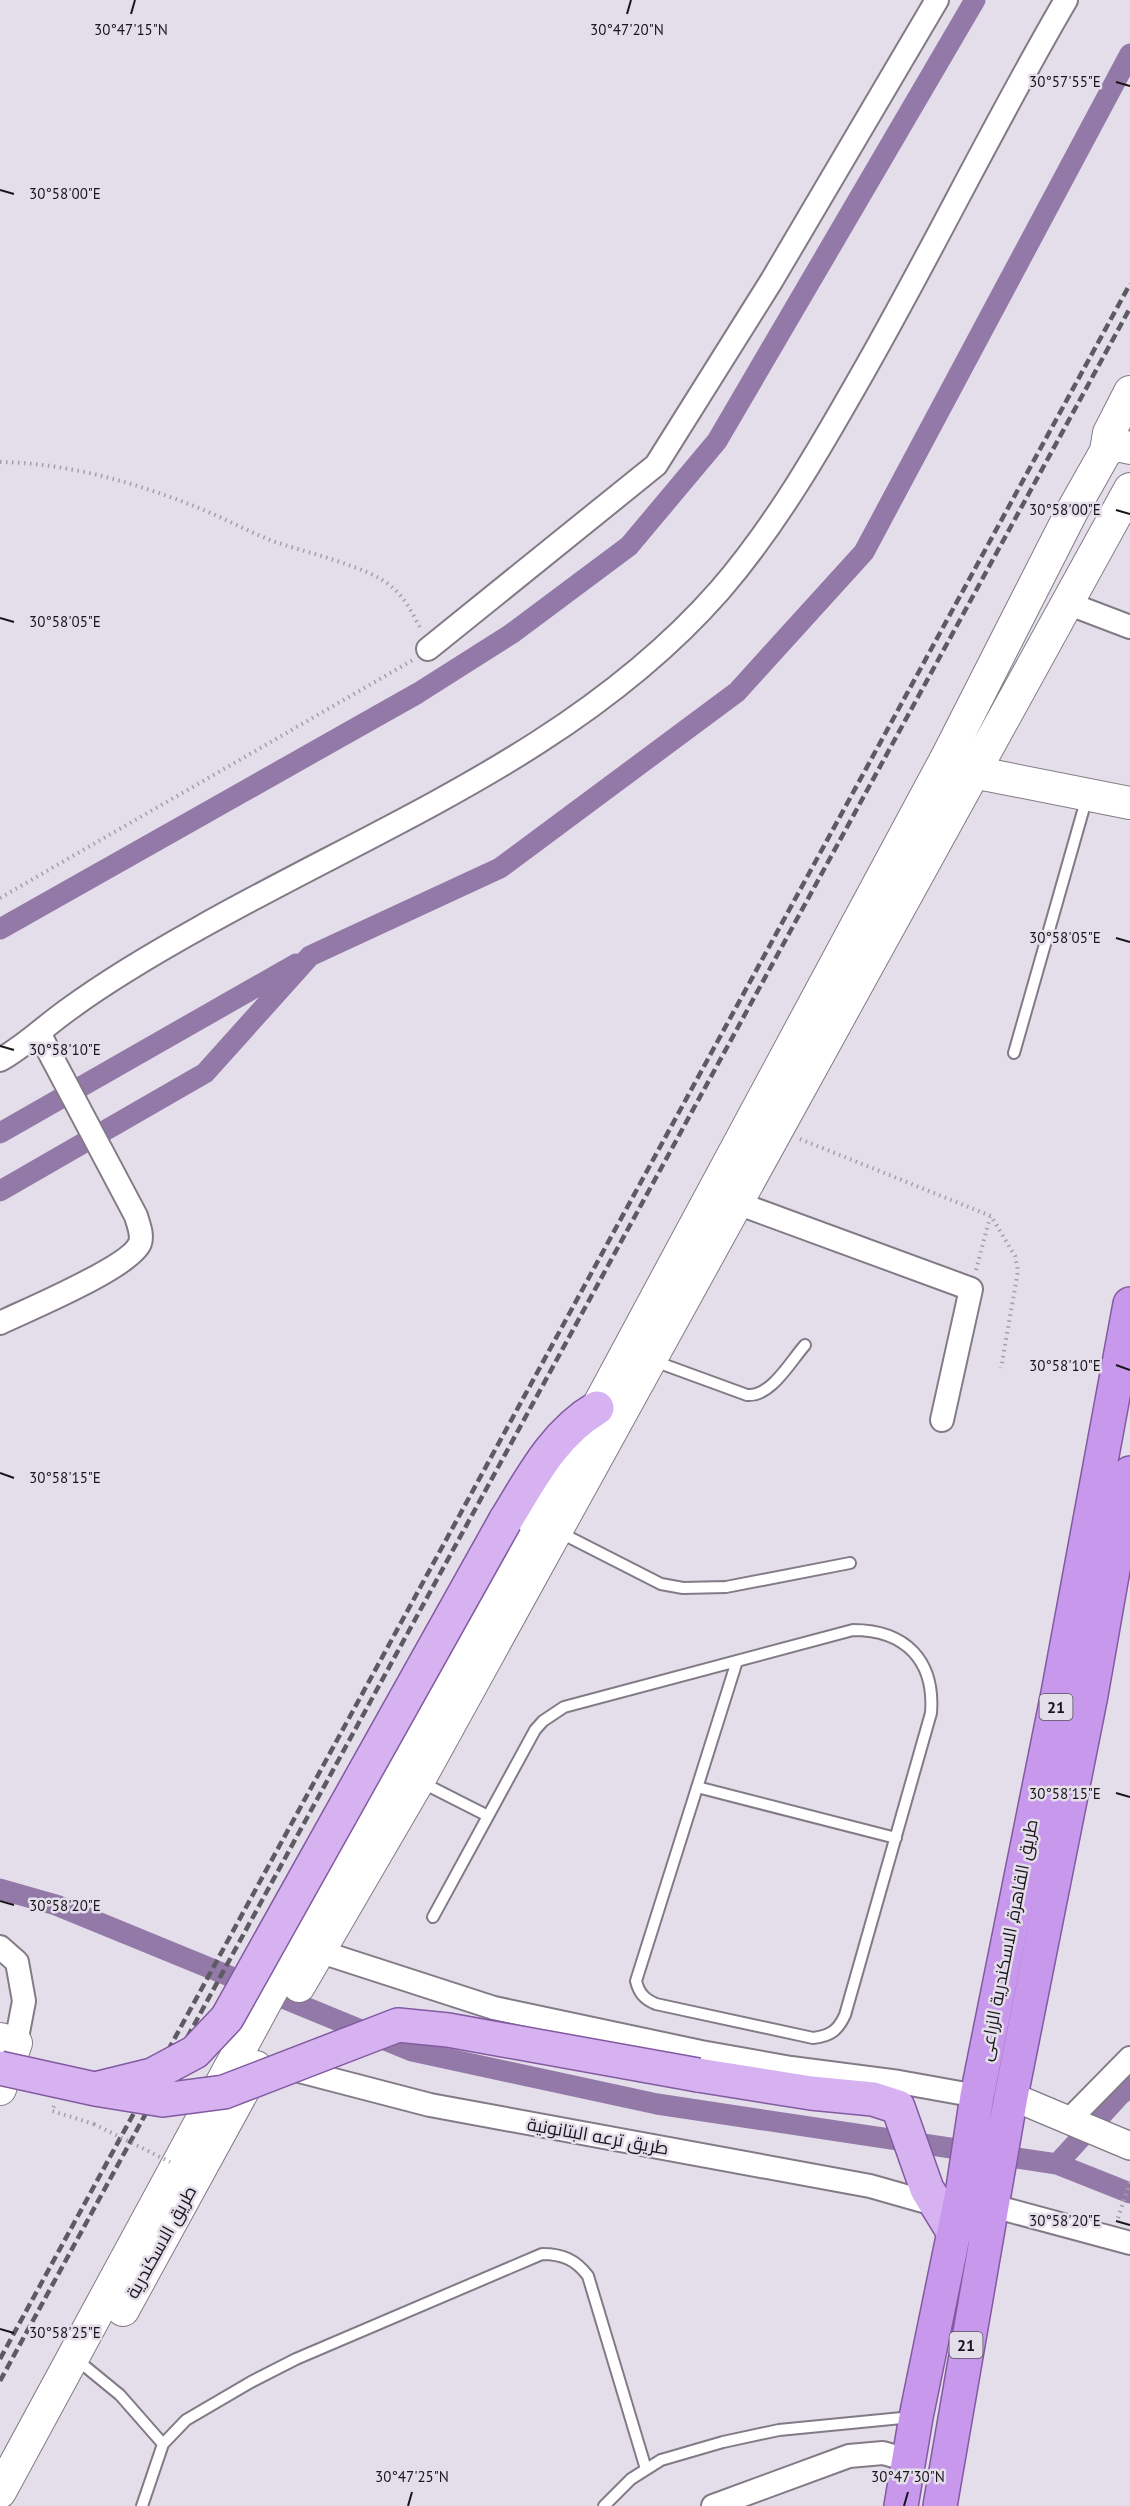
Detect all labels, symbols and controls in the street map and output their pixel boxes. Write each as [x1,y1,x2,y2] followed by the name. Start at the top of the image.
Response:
[94,20,168,39] text: 30°47'15"N
[590,20,664,39] text: 30°47'20"N
[1029,72,1101,91] text: 30°57'55"E
[29,184,101,203] text: 30°58'00"E
[1029,500,1101,519] text: 30°58'00"E
[29,612,101,631] text: 30°58'05"E
[1029,928,1101,947] text: 30°58'05"E
[29,1040,101,1059] text: 30°58'10"E
[1029,1356,1101,1375] text: 30°58'10"E
[29,1468,101,1487] text: 30°58'15"E
[1040,1694,1072,1720] road number: 21
[1029,1784,1101,1803] text: 30°58'15"E
[973,1817,1044,2063] street label: طريق القاهرة, الاسكندرية الزراعى
[29,1896,101,1915] text: 30°58'20"E
[525,2112,671,2161] street label: طريق ترعه البتانونية
[121,2182,202,2303] street label: طريق الاسكندرية
[1029,2211,1101,2230] text: 30°58'20"E
[29,2323,101,2342] text: 30°58'25"E
[950,2332,982,2358] road number: 21
[375,2467,449,2486] text: 30°47'25"N
[871,2467,945,2486] text: 30°47'30"N

